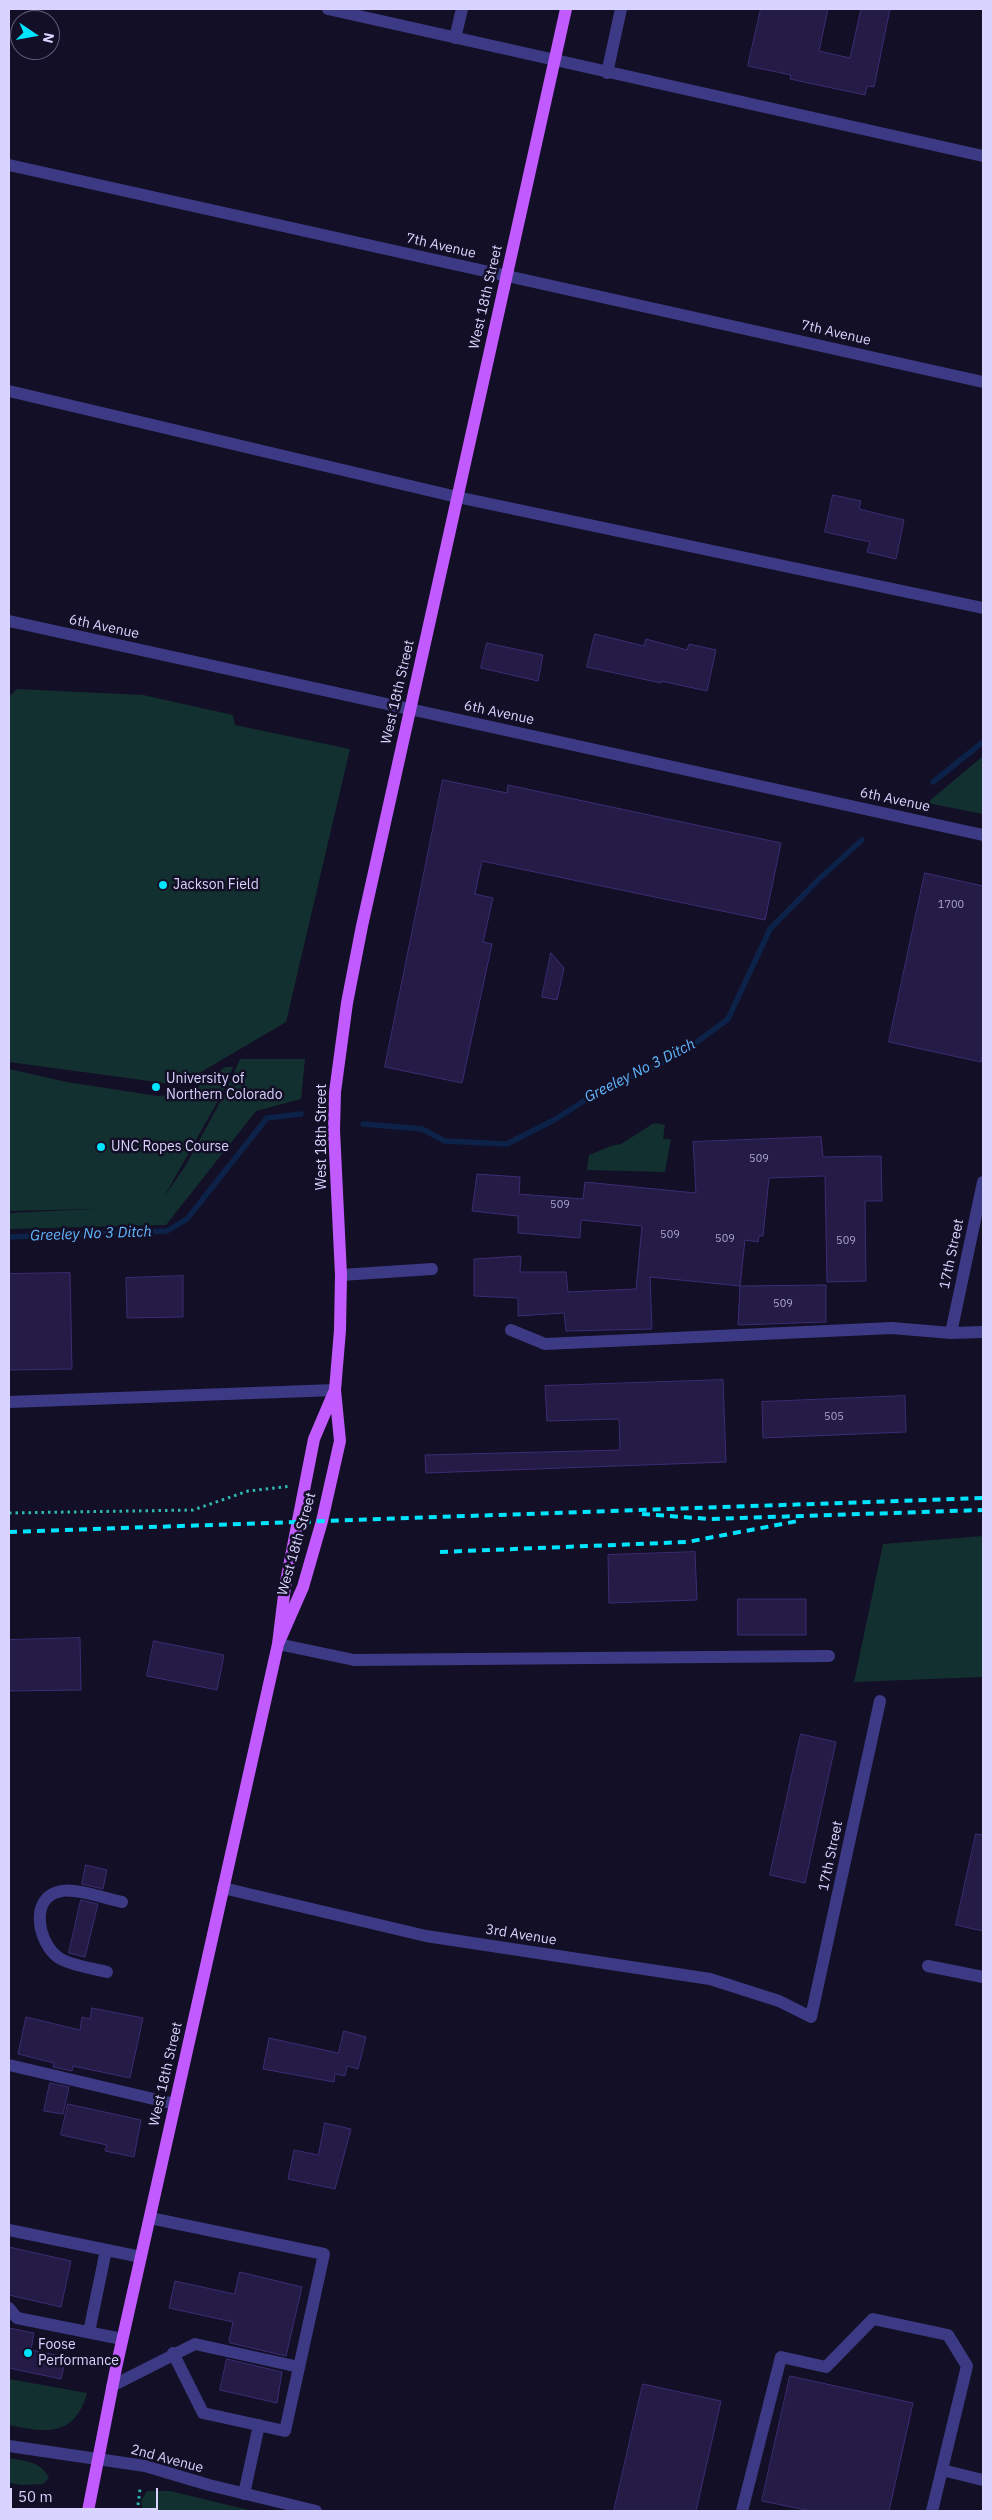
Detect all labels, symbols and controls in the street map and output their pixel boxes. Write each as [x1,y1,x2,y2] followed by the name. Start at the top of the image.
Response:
[10,10,60,60] north arrow
[39,31,59,45] text: N
[404,230,478,262] street label: 7th Avenue
[466,243,506,351] street label: West 18th Street
[799,317,873,349] street label: 7th Avenue
[67,611,141,643] street label: 6th Avenue
[378,638,418,746] street label: West 18th Street
[462,697,536,729] street label: 6th Avenue
[858,784,932,816] street label: 6th Avenue
[173,877,259,893] place label: Jackson Field
[157,879,169,891] marker: Jackson Field
[938,898,964,912] house number: 1700
[582,1035,698,1107] water label: Greeley No 3 Ditch
[166,1071,283,1104] place label: University of Northern Colorado
[150,1081,162,1093] marker: University of Northern Colorado
[314,1084,330,1190] street label: West 18th Street
[111,1139,229,1155] place label: UNC Ropes Course
[95,1141,107,1153] marker: UNC Ropes Course
[749,1152,769,1166] house number: 509
[550,1198,570,1212] house number: 509
[936,1217,968,1291] street label: 17th Street
[30,1223,152,1245] water label: Greeley No 3 Ditch
[660,1228,680,1242] house number: 509
[715,1232,735,1246] house number: 509
[836,1234,856,1248] house number: 509
[773,1297,793,1311] house number: 509
[824,1410,844,1424] house number: 505
[274,1491,320,1597] street label: West 18th Street
[815,1819,847,1893] street label: 17th Street
[484,1921,558,1949] street label: 3rd Avenue
[146,2020,186,2128] street label: West 18th Street
[38,2337,119,2370] place label: Foose Performance
[22,2347,34,2359] marker: Foose Performance
[129,2441,205,2477] street label: 2nd Avenue
[12,2478,160,2510] scale bar
[18,2487,53,2506] text: 50 m

